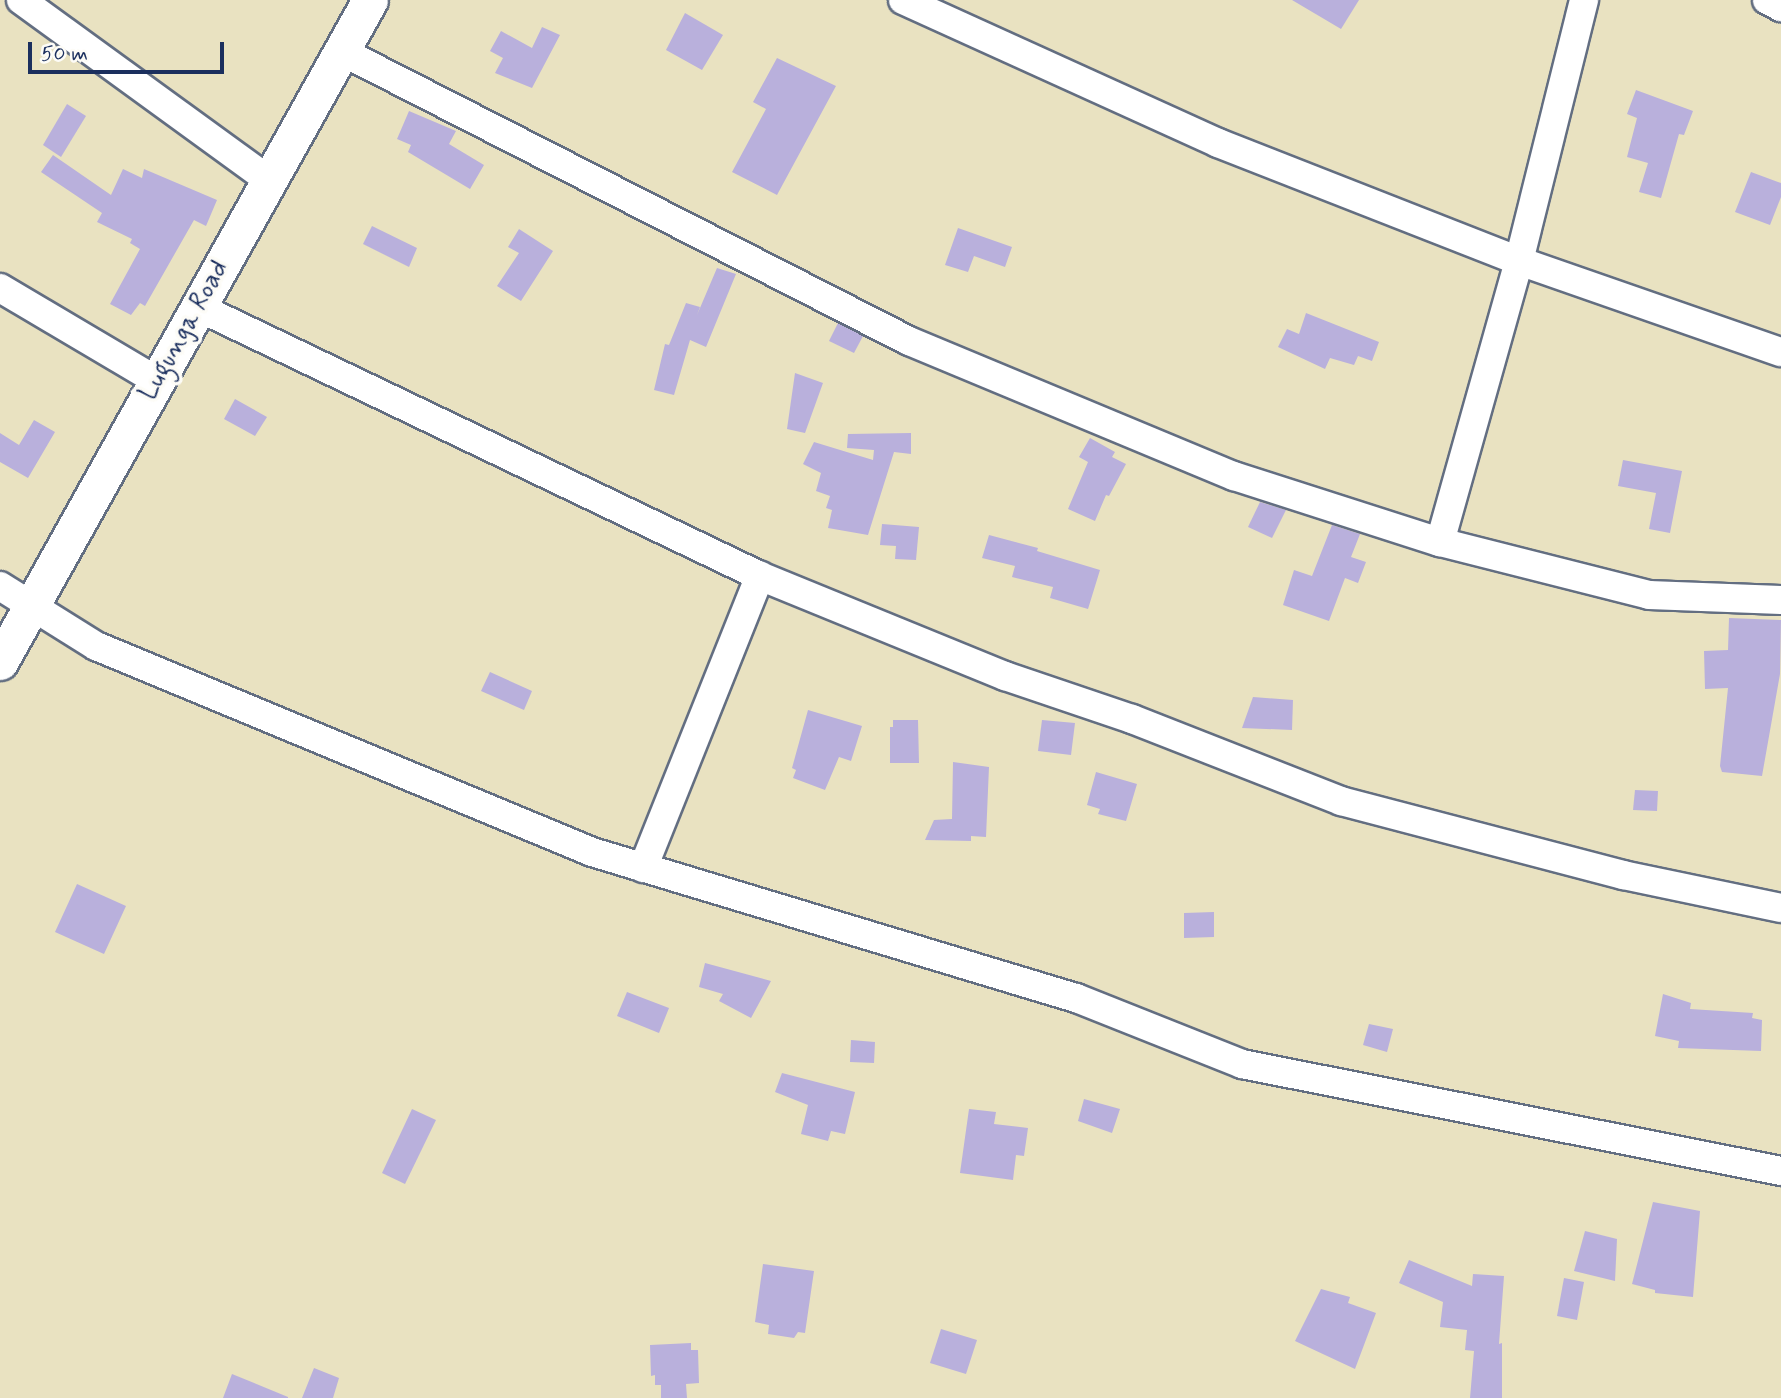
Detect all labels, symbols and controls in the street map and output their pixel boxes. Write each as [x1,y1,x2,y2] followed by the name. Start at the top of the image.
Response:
[32,28,228,72] scale bar
[41,40,88,68] text: 50 m
[134,256,236,406] street label: Lugunga Road

